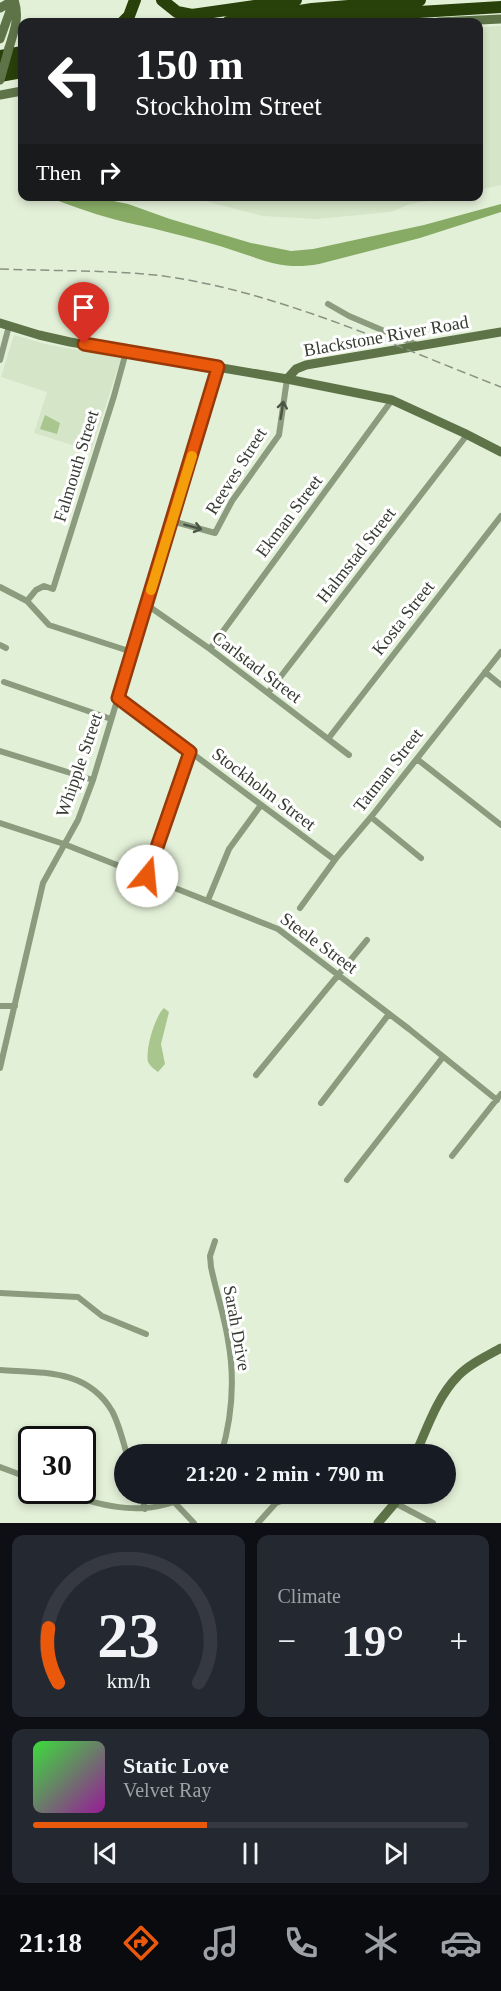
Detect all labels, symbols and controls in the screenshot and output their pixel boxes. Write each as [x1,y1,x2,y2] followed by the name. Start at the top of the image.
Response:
[36,42,114,120] icon: left
[135,42,244,88] text: 150 m
[135,91,322,121] text: Stockholm Street
[93,156,126,189] icon: right
[36,160,81,185] text: Then
[58,282,109,344] pin
[67,291,100,324] icon: arrive
[302,312,470,360] street label: Blackstone River Road
[277,401,288,421] one-way arrow
[50,408,102,524] street label: Falmouth Street
[201,424,271,518] street label: Reeves Street
[252,471,326,561] street label: Ekman Street
[313,503,399,607] street label: Halmstad Street
[183,522,202,534] one-way arrow
[368,577,438,659] street label: Kosta Street
[208,627,306,707] street label: Carlstad Street
[52,710,106,820] street label: Whipple Street
[349,724,427,816] street label: Tatman Street
[208,744,320,834] street label: Stockholm Street
[115,844,179,908] position arrow
[277,908,361,978] street label: Steele Street
[220,1284,254,1372] street label: Sarah Drive
[18,1426,96,1504] speed limit sign: 30
[186,1461,384,1486] text: 21:20 · 2 min · 790 m
[278,1585,341,1607] text: Climate
[97,1601,159,1670] text: 23
[341,1616,404,1666] text: 19°
[278,1623,296,1659] text: −
[449,1623,468,1659] text: +
[106,1669,151,1693] text: km/h
[123,1753,229,1778] text: Static Love
[123,1779,211,1801] text: Velvet Ray
[89,1837,122,1870] icon: previous
[234,1837,267,1870] icon: pause
[379,1837,412,1870] icon: next
[120,1922,162,1964] icon: directions
[200,1922,242,1964] icon: music
[280,1922,322,1964] icon: phone
[360,1922,402,1964] icon: climate
[440,1922,482,1964] icon: car
[19,1928,82,1958] text: 21:18

